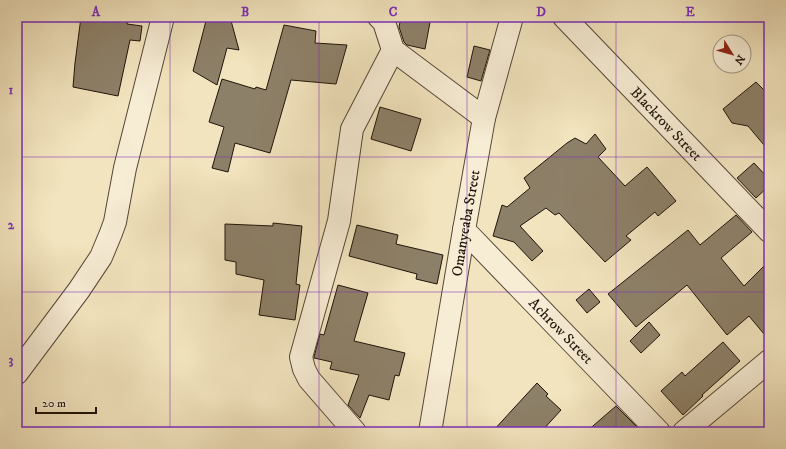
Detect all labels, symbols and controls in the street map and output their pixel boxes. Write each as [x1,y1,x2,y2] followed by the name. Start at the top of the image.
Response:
[91,4,101,20] text: A
[241,4,249,20] text: B
[389,4,398,20] text: C
[536,4,546,20] text: D
[685,4,695,20] text: E
[712,34,752,74] north arrow
[731,52,747,67] text: N
[9,82,14,98] text: 1
[626,83,706,165] street label: Blackrow Street
[447,168,485,278] street label: Omanyeaba Street
[8,217,15,233] text: 2
[524,294,597,368] street label: Achrow Street
[9,352,14,368] text: 3
[36,389,96,415] scale bar
[42,396,66,411] text: 20 m

